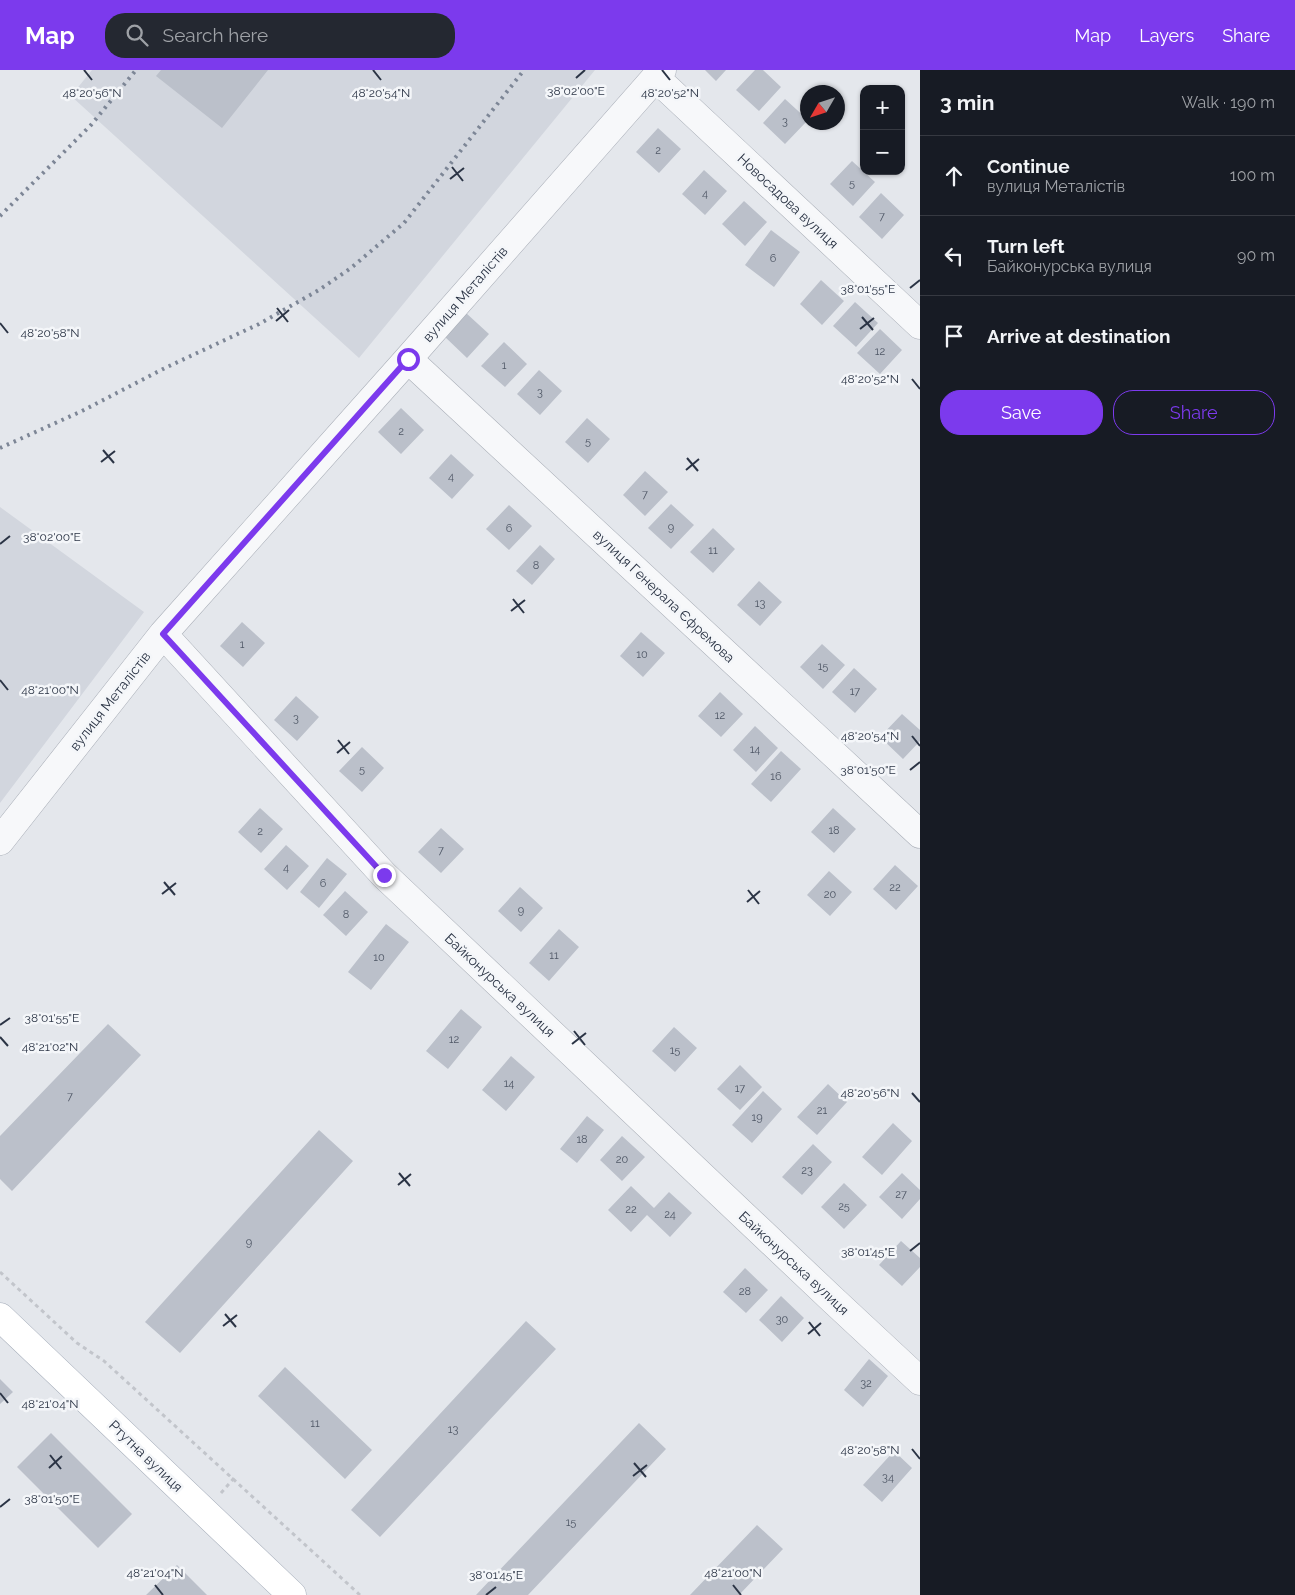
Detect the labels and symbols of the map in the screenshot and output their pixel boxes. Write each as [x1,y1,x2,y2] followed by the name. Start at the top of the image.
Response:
[547,84,605,98] text: 38°02'00"E
[800,85,845,130] north arrow
[62,86,122,100] text: 48°20'56"N
[352,86,410,100] text: 48°20'54"N
[641,86,699,100] text: 48°20'52"N
[782,115,788,128] house number: 3
[655,144,661,157] house number: 2
[734,150,842,252] street label: Новосадова вулиця
[849,177,855,190] house number: 5
[702,187,708,200] house number: 4
[879,210,885,223] house number: 7
[419,243,511,345] street label: вулиця Металістів
[770,252,777,265] house number: 6
[841,282,895,296] text: 38°01'55"E
[21,326,79,340] text: 48°20'58"N
[875,345,885,358] house number: 12
[397,348,420,371] route start
[502,359,507,372] house number: 1
[841,372,899,386] text: 48°20'52"N
[537,386,543,399] house number: 3
[398,425,404,438] house number: 2
[585,435,591,448] house number: 5
[448,470,454,483] house number: 4
[642,488,648,501] house number: 7
[668,521,674,534] house number: 9
[506,522,513,535] house number: 6
[590,526,738,666] street label: вулиця Генерала Єфремова
[23,530,81,544] text: 38°02'00"E
[708,544,718,557] house number: 11
[533,559,539,572] house number: 8
[755,597,765,610] house number: 13
[240,638,245,651] house number: 1
[66,648,154,754] street label: вулиця Металістів
[636,648,648,661] house number: 10
[818,660,828,673] house number: 15
[21,683,79,697] text: 48°21'00"N
[850,685,860,698] house number: 17
[715,709,725,722] house number: 12
[293,712,299,725] house number: 3
[841,729,899,743] text: 48°20'54"N
[750,743,760,756] house number: 14
[359,763,365,776] house number: 5
[840,763,896,777] text: 38°01'50"E
[770,770,782,783] house number: 16
[828,824,840,837] house number: 18
[257,825,263,838] house number: 2
[438,844,444,857] house number: 7
[283,861,289,874] house number: 4
[373,864,396,887] route end
[320,877,327,890] house number: 6
[889,881,901,894] house number: 22
[824,888,836,901] house number: 20
[518,904,524,917] house number: 9
[343,908,349,921] house number: 8
[442,930,558,1040] street label: Байконурська вулиця
[549,949,559,962] house number: 11
[373,951,385,964] house number: 10
[25,1011,79,1025] text: 38°01'55"E
[449,1033,459,1046] house number: 12
[22,1040,78,1054] text: 48°21'02"N
[670,1044,680,1057] house number: 15
[504,1077,514,1090] house number: 14
[735,1082,745,1095] house number: 17
[840,1086,900,1100] text: 48°20'56"N
[67,1090,73,1103] house number: 7
[817,1104,828,1117] house number: 21
[751,1111,763,1124] house number: 19
[576,1133,588,1146] house number: 18
[616,1153,628,1166] house number: 20
[801,1164,813,1177] house number: 23
[895,1188,907,1201] house number: 27
[838,1200,850,1213] house number: 25
[625,1203,637,1216] house number: 22
[664,1208,676,1221] house number: 24
[736,1208,852,1318] street label: Байконурська вулиця
[246,1236,252,1249] house number: 9
[841,1245,895,1259] text: 38°01'45"E
[739,1285,751,1298] house number: 28
[776,1313,789,1326] house number: 30
[860,1377,872,1390] house number: 32
[22,1397,78,1411] text: 48°21'04"N
[106,1417,186,1495] street label: Ртутна вулиця
[310,1417,320,1430] house number: 11
[448,1423,458,1436] house number: 13
[841,1443,899,1457] text: 48°20'58"N
[882,1471,894,1484] house number: 34
[24,1492,80,1506] text: 38°01'50"E
[566,1516,576,1529] house number: 15
[127,1566,183,1580] text: 48°21'04"N
[704,1566,762,1580] text: 48°21'00"N
[469,1568,523,1582] text: 38°01'45"E

